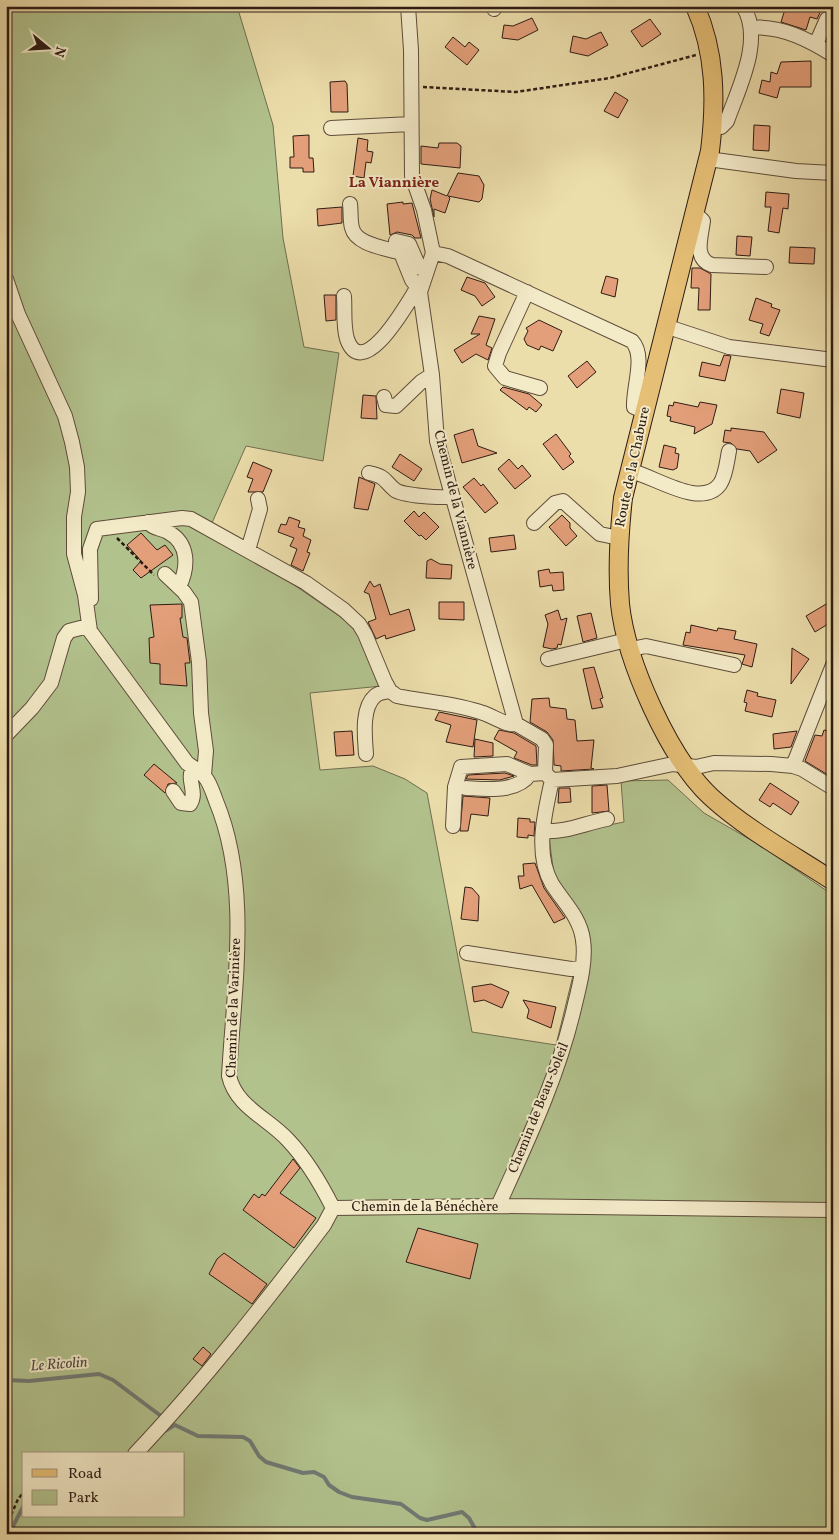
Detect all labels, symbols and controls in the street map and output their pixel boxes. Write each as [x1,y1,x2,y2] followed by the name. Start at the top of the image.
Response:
[22,22,72,72] north arrow
[48,44,70,59] text: N
[349,173,439,194] district label: La Viannière
[611,405,655,529] street label: Route de la Chabure
[428,428,482,572] street label: Chemin de la Viannière
[222,937,246,1078] street label: Chemin de la Varinière
[504,1040,574,1176] street label: Chemin de Beau-Soleil
[352,1198,499,1217] street label: Chemin de la Bénéchère
[30,1353,88,1377] water label: Le Ricolin
[22,1452,185,1518] legend
[68,1464,102,1485] text: Road
[68,1488,99,1509] text: Park

